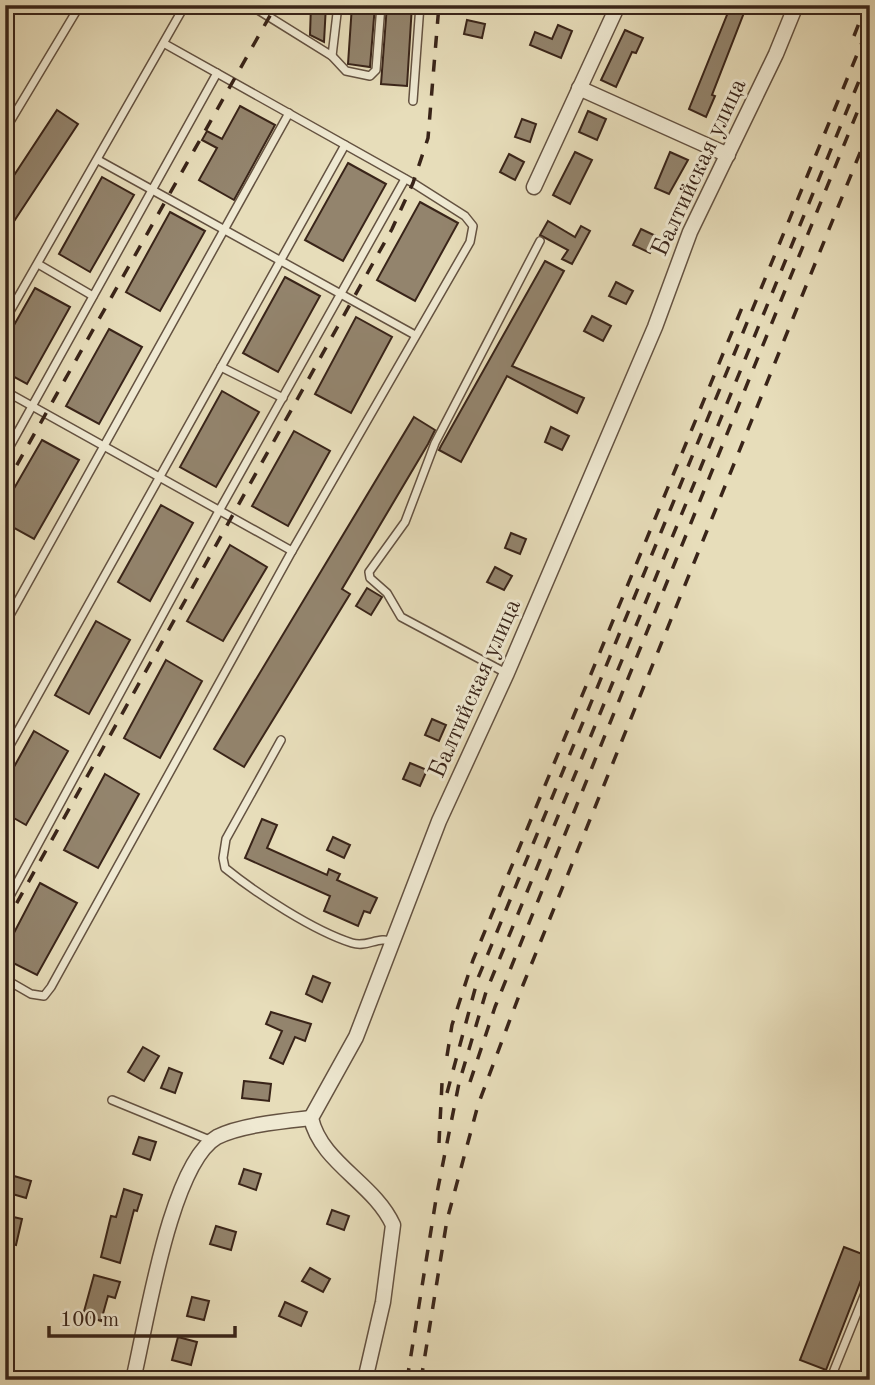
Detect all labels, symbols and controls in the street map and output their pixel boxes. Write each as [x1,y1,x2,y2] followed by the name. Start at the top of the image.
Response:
[648,75,752,260] street label: Балтийская улица
[426,596,526,782] street label: Балтийская улица
[49,1294,234,1338] scale bar
[60,1310,119,1331] text: 100 m

